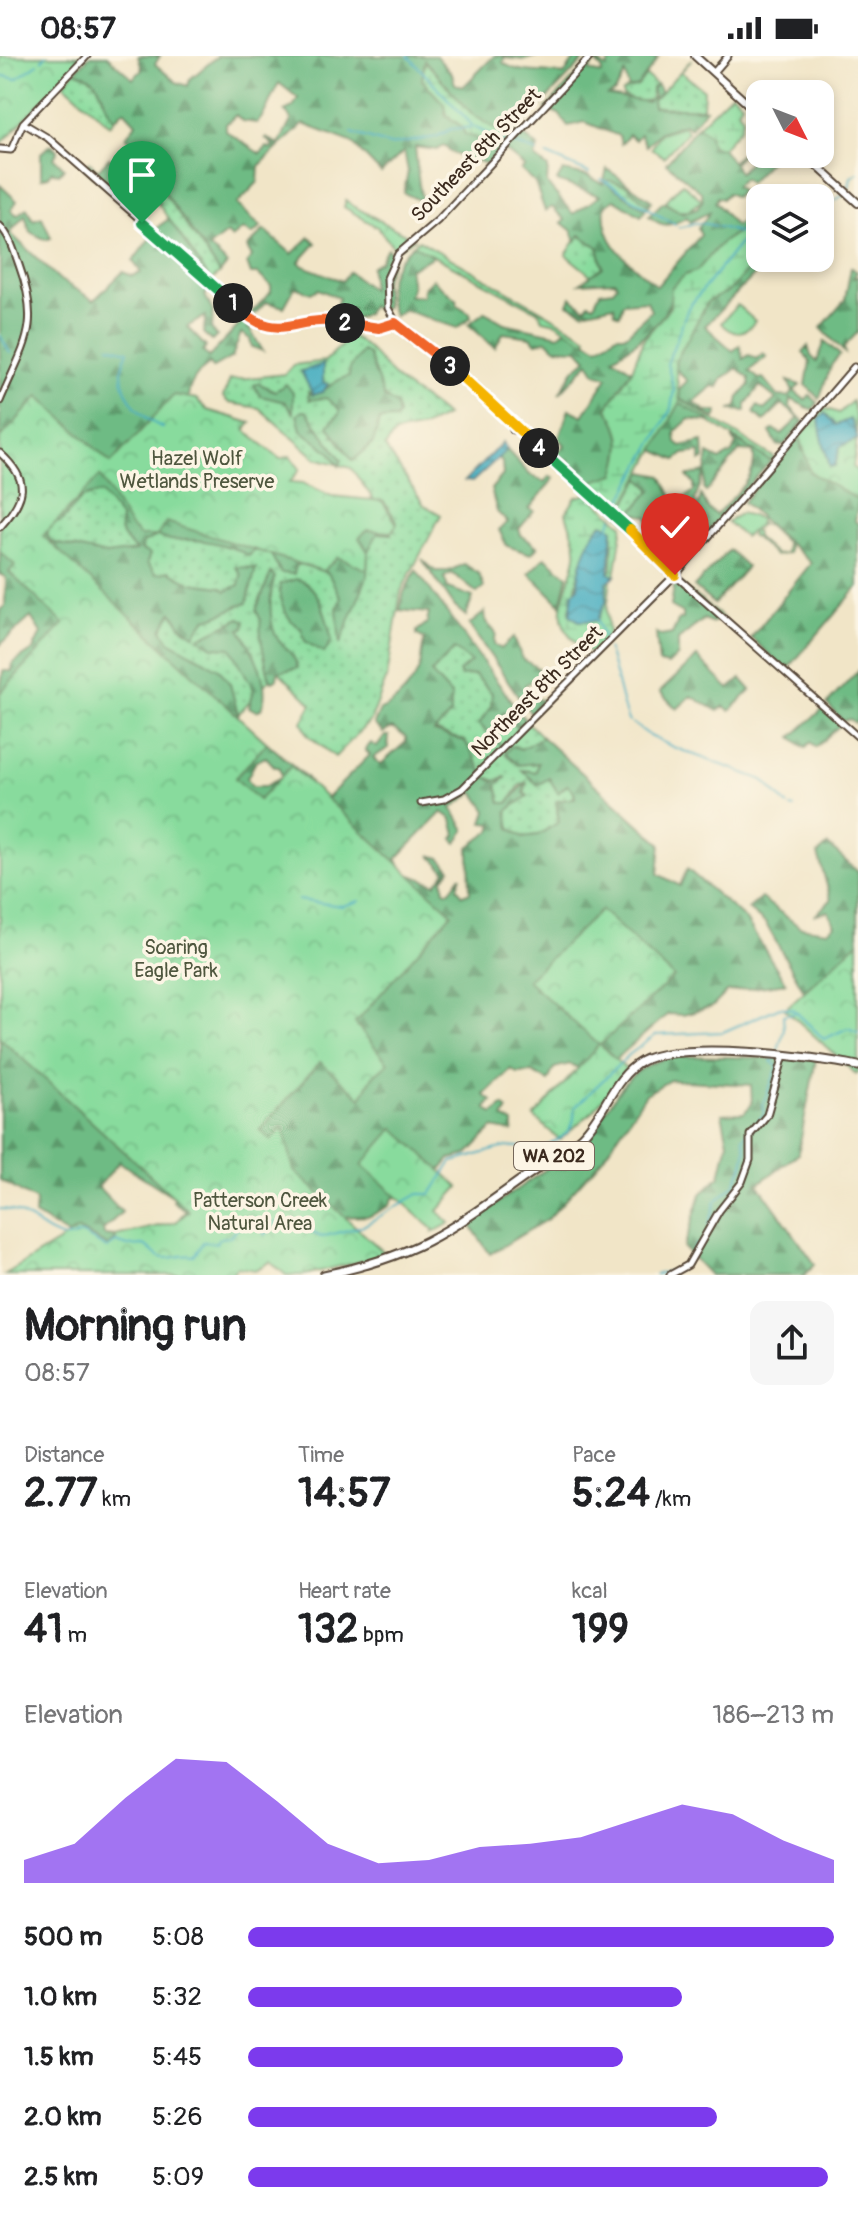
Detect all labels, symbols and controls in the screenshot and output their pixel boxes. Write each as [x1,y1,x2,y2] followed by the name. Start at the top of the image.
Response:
[40,10,116,47] text: 08:57
[746,80,834,168] north arrow
[746,80,834,272] map controls
[406,82,547,227] street label: Southeast 8th Street
[108,141,176,223] pin
[120,153,164,197] icon: arrive
[746,184,834,272] button: layers
[213,283,253,323] pin: 1
[229,289,237,317] text: 1
[325,303,365,343] pin: 2
[339,309,351,337] text: 2
[430,346,470,386] pin: 3
[444,352,456,380] text: 3
[519,428,559,468] pin: 4
[533,434,545,462] text: 4
[120,446,275,494] park label: Hazel Wolf Wetlands Preserve
[641,493,709,575] pin
[653,505,697,549] icon: check
[466,619,609,762] street label: Northeast 8th Street
[134,935,219,983] park label: Soaring Eagle Park
[514,1142,594,1170] road number: WA 202
[193,1188,328,1236] park label: Patterson Creek Natural Area
[24,1299,247,1354] text: Morning run
[750,1301,834,1385] button: share
[24,1357,90,1389] text: 08:57
[24,1441,104,1469] text: Distance
[298,1441,344,1469] text: Time
[572,1441,616,1469] text: Pace
[24,1469,97,1518] text: 2.77
[298,1469,390,1518] text: 14:57
[572,1469,650,1518] text: 5:24
[97,1485,131,1513] text: km
[650,1485,691,1513] text: /km
[24,1577,108,1605] text: Elevation
[298,1577,391,1605] text: Heart rate
[572,1577,608,1605] text: kcal
[24,1605,63,1654] text: 41
[298,1605,358,1654] text: 132
[572,1605,629,1654] text: 199
[63,1621,87,1649] text: m
[358,1621,404,1649] text: bpm
[24,1699,123,1731] text: Elevation
[712,1699,834,1731] text: 186–213 m
[24,1921,102,1953] text: 500 m
[152,1921,204,1953] text: 5:08
[24,1981,97,2013] text: 1.0 km
[152,1981,202,2013] text: 5:32
[24,2041,94,2073] text: 1.5 km
[152,2041,202,2073] text: 5:45
[24,2101,102,2133] text: 2.0 km
[152,2101,203,2133] text: 5:26
[24,2161,98,2193] text: 2.5 km
[152,2161,204,2193] text: 5:09

